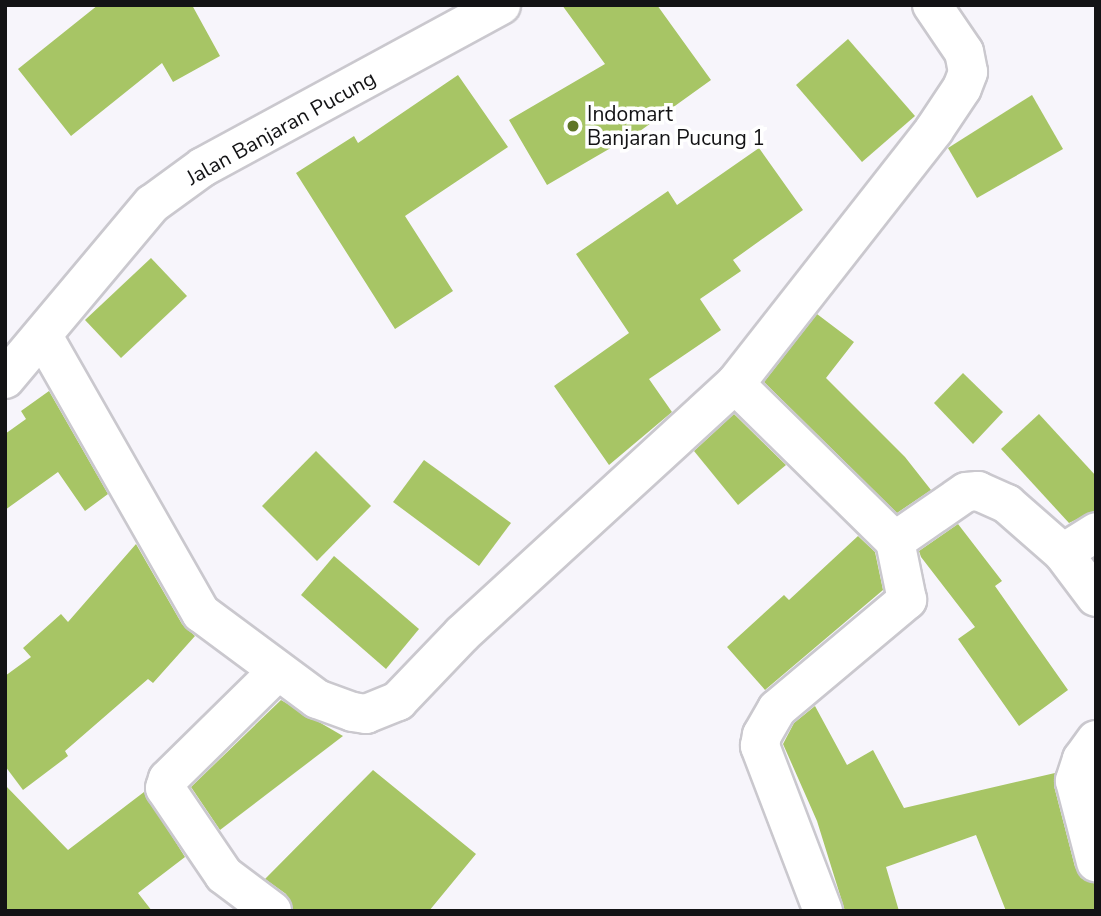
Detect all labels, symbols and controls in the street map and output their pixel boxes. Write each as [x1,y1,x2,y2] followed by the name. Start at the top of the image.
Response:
[182,65,380,191] street label: Jalan Banjaran Pucung
[587,101,765,151] place label: Indomart Banjaran Pucung 1
[565,118,581,134] marker: Indomart Banjaran Pucung 1

